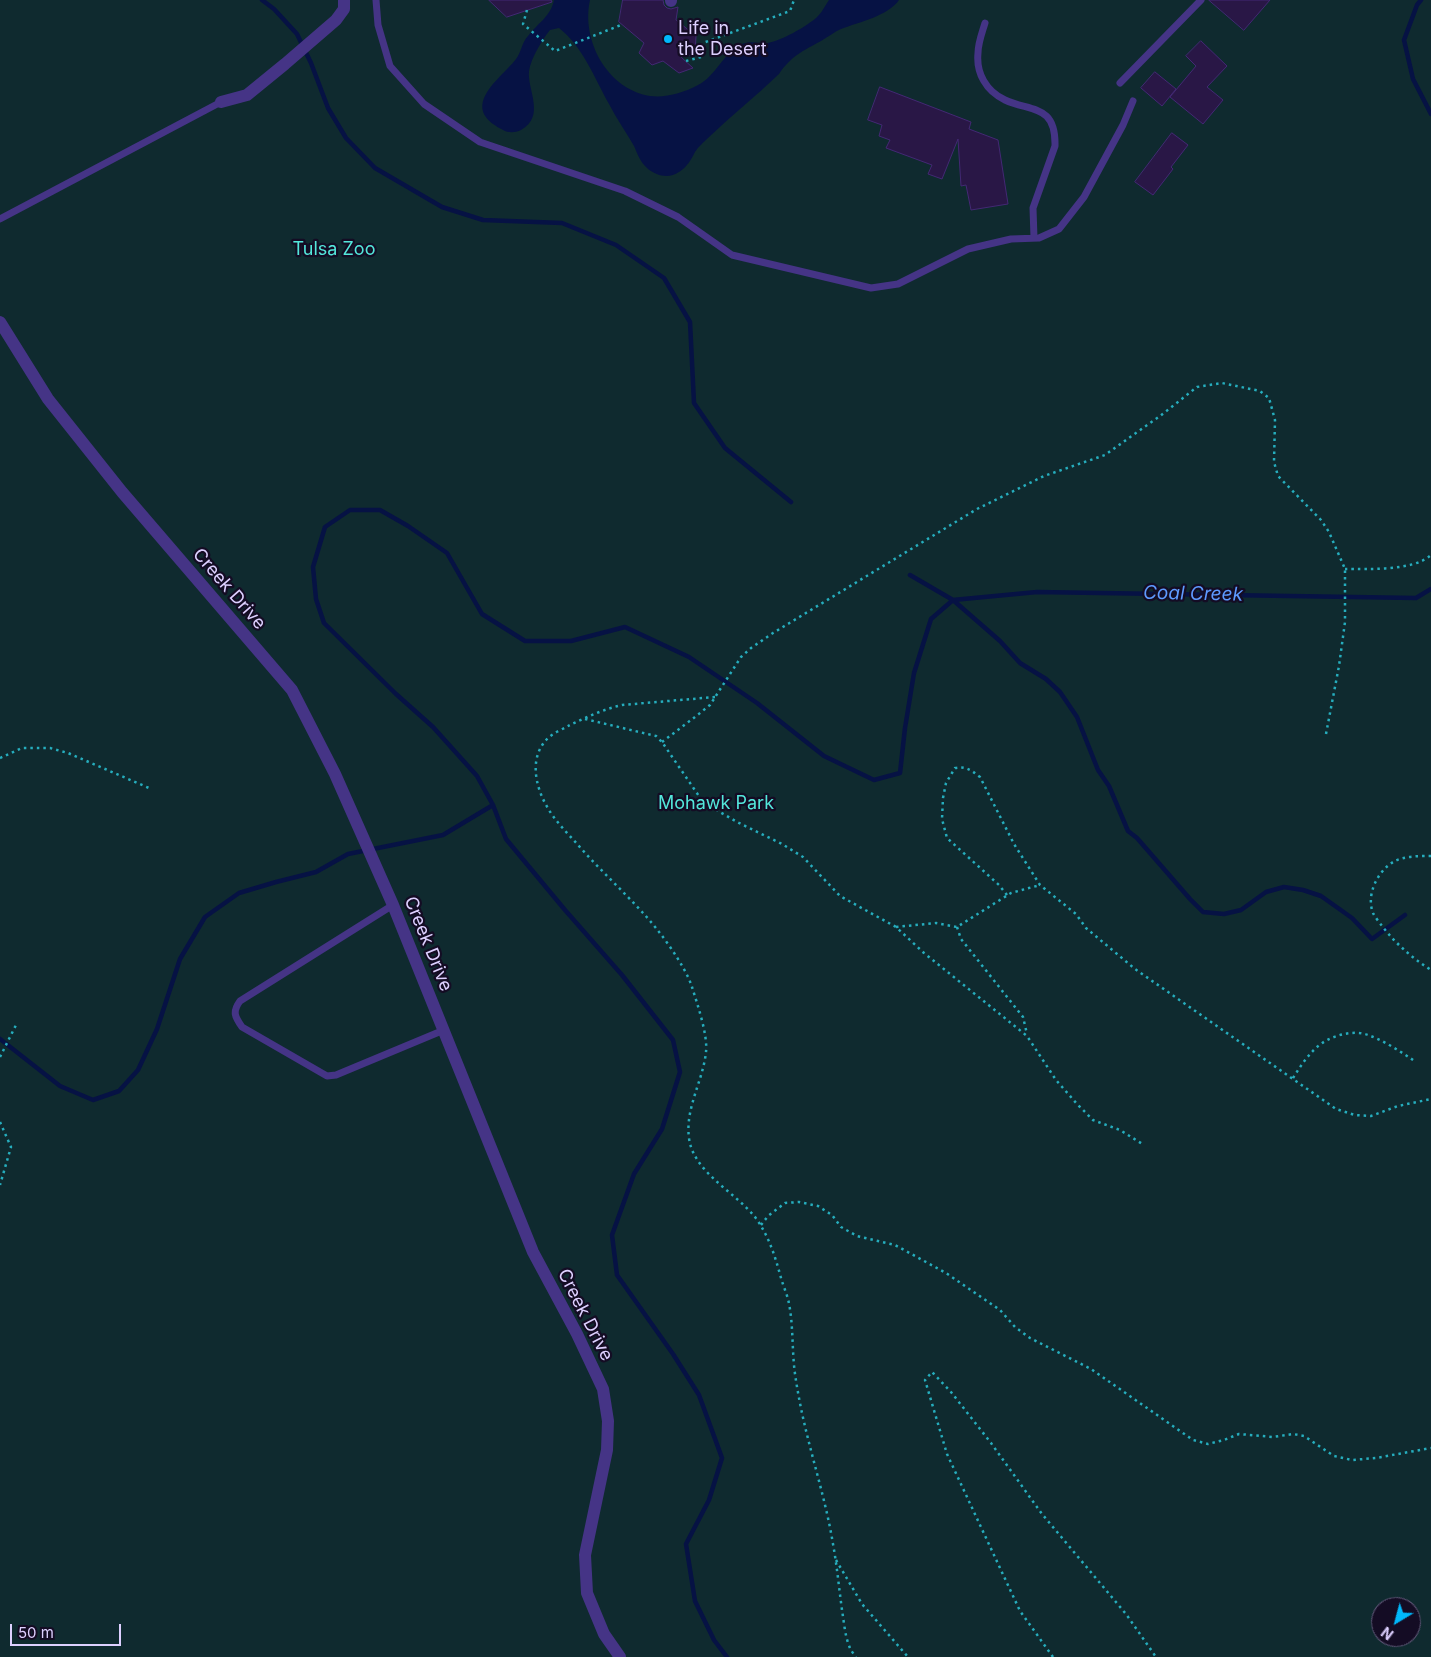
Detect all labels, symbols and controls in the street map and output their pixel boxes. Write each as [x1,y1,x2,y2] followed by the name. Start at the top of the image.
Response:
[678,18,767,60] place label: Life in the Desert
[662,33,674,45] marker: Life in the Desert
[293,239,375,261] park label: Tulsa Zoo
[188,544,270,634] street label: Creek Drive
[1143,582,1243,606] water label: Coal Creek
[658,793,774,815] park label: Mohawk Park
[399,893,457,995] street label: Creek Drive
[553,1265,617,1365] street label: Creek Drive
[1371,1597,1421,1647] north arrow
[12,1614,124,1646] scale bar
[18,1623,54,1642] text: 50 m
[1378,1624,1397,1644] text: N

